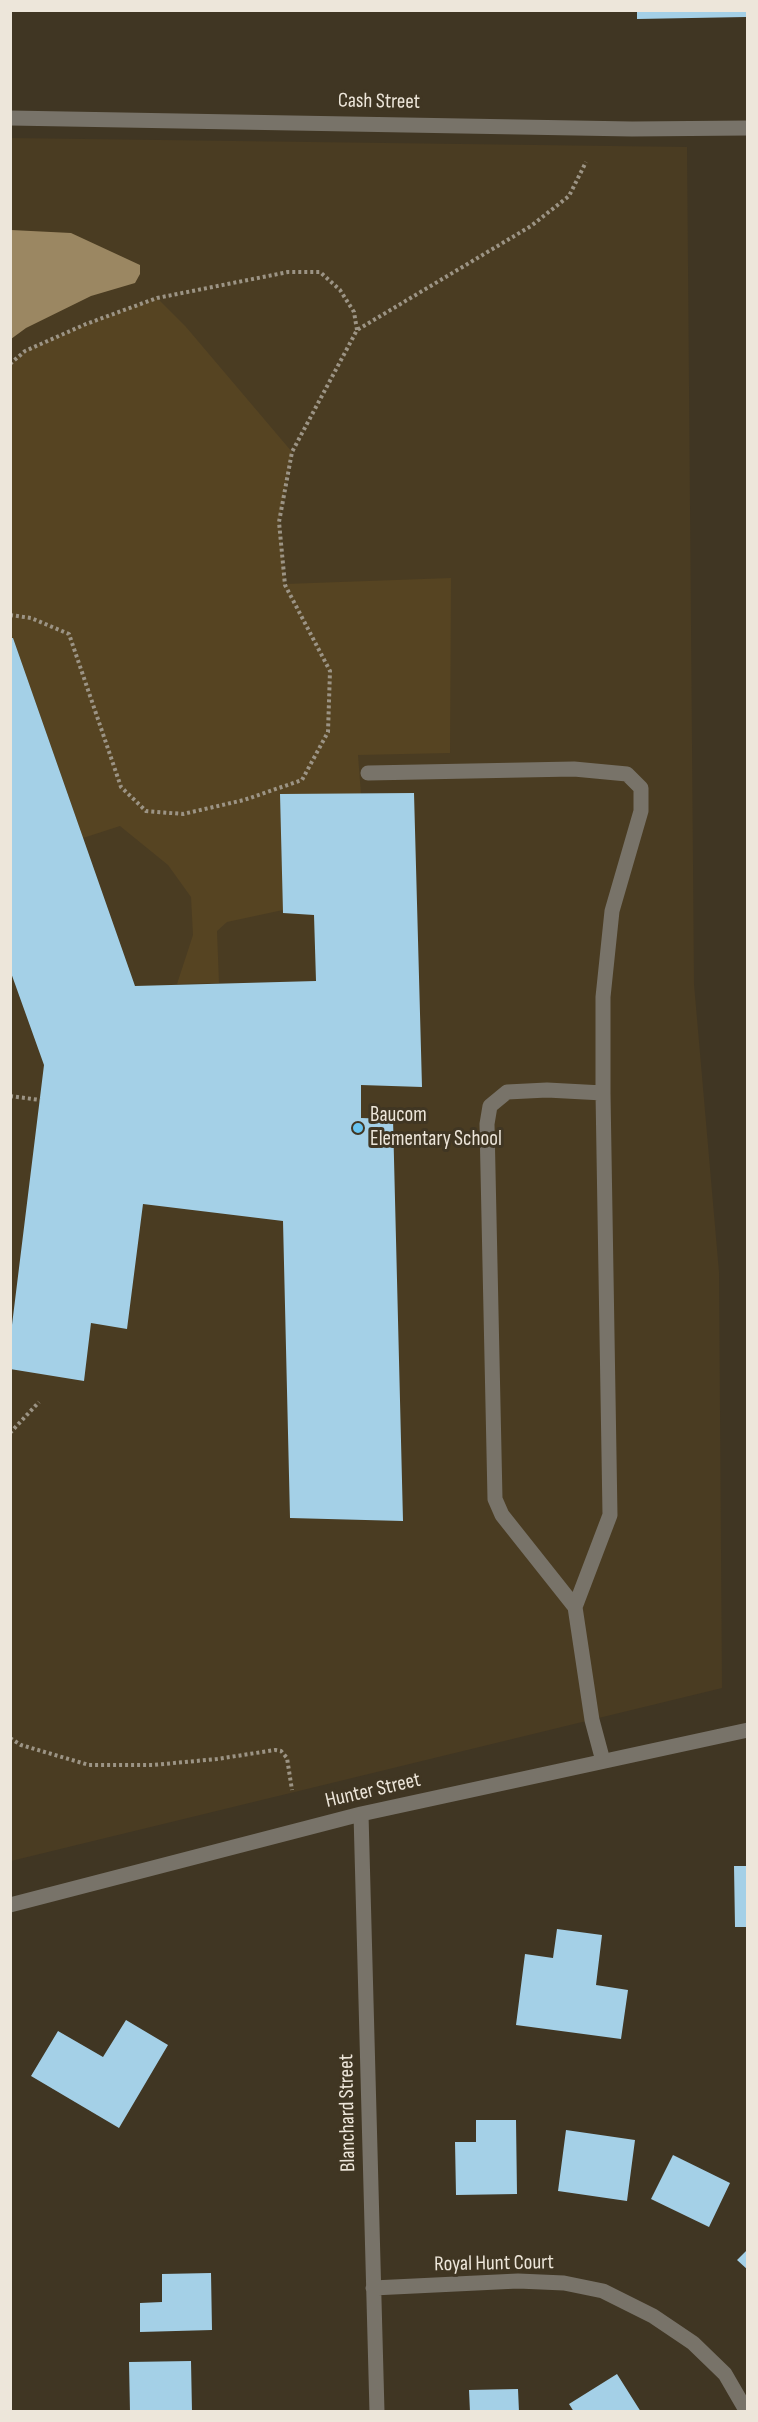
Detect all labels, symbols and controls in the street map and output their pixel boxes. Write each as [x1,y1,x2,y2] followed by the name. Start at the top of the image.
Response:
[338,89,420,115] street label: Cash Street
[370,1103,502,1153] place label: Baucom Elementary School
[351,1121,365,1135] marker: Baucom Elementary School
[323,1768,423,1814] street label: Hunter Street
[334,2054,362,2172] street label: Blanchard Street
[434,2250,554,2278] street label: Royal Hunt Court

